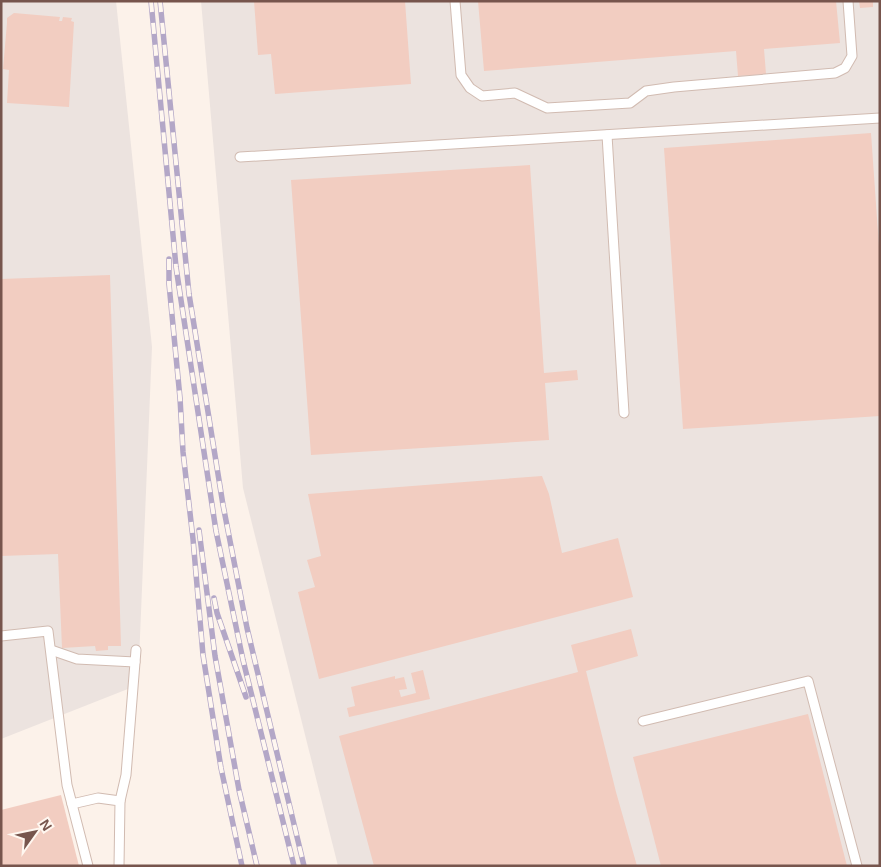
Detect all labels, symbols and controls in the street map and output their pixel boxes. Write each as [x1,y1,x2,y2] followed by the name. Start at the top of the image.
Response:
[10,807,60,857] north arrow
[36,816,55,834] text: N

